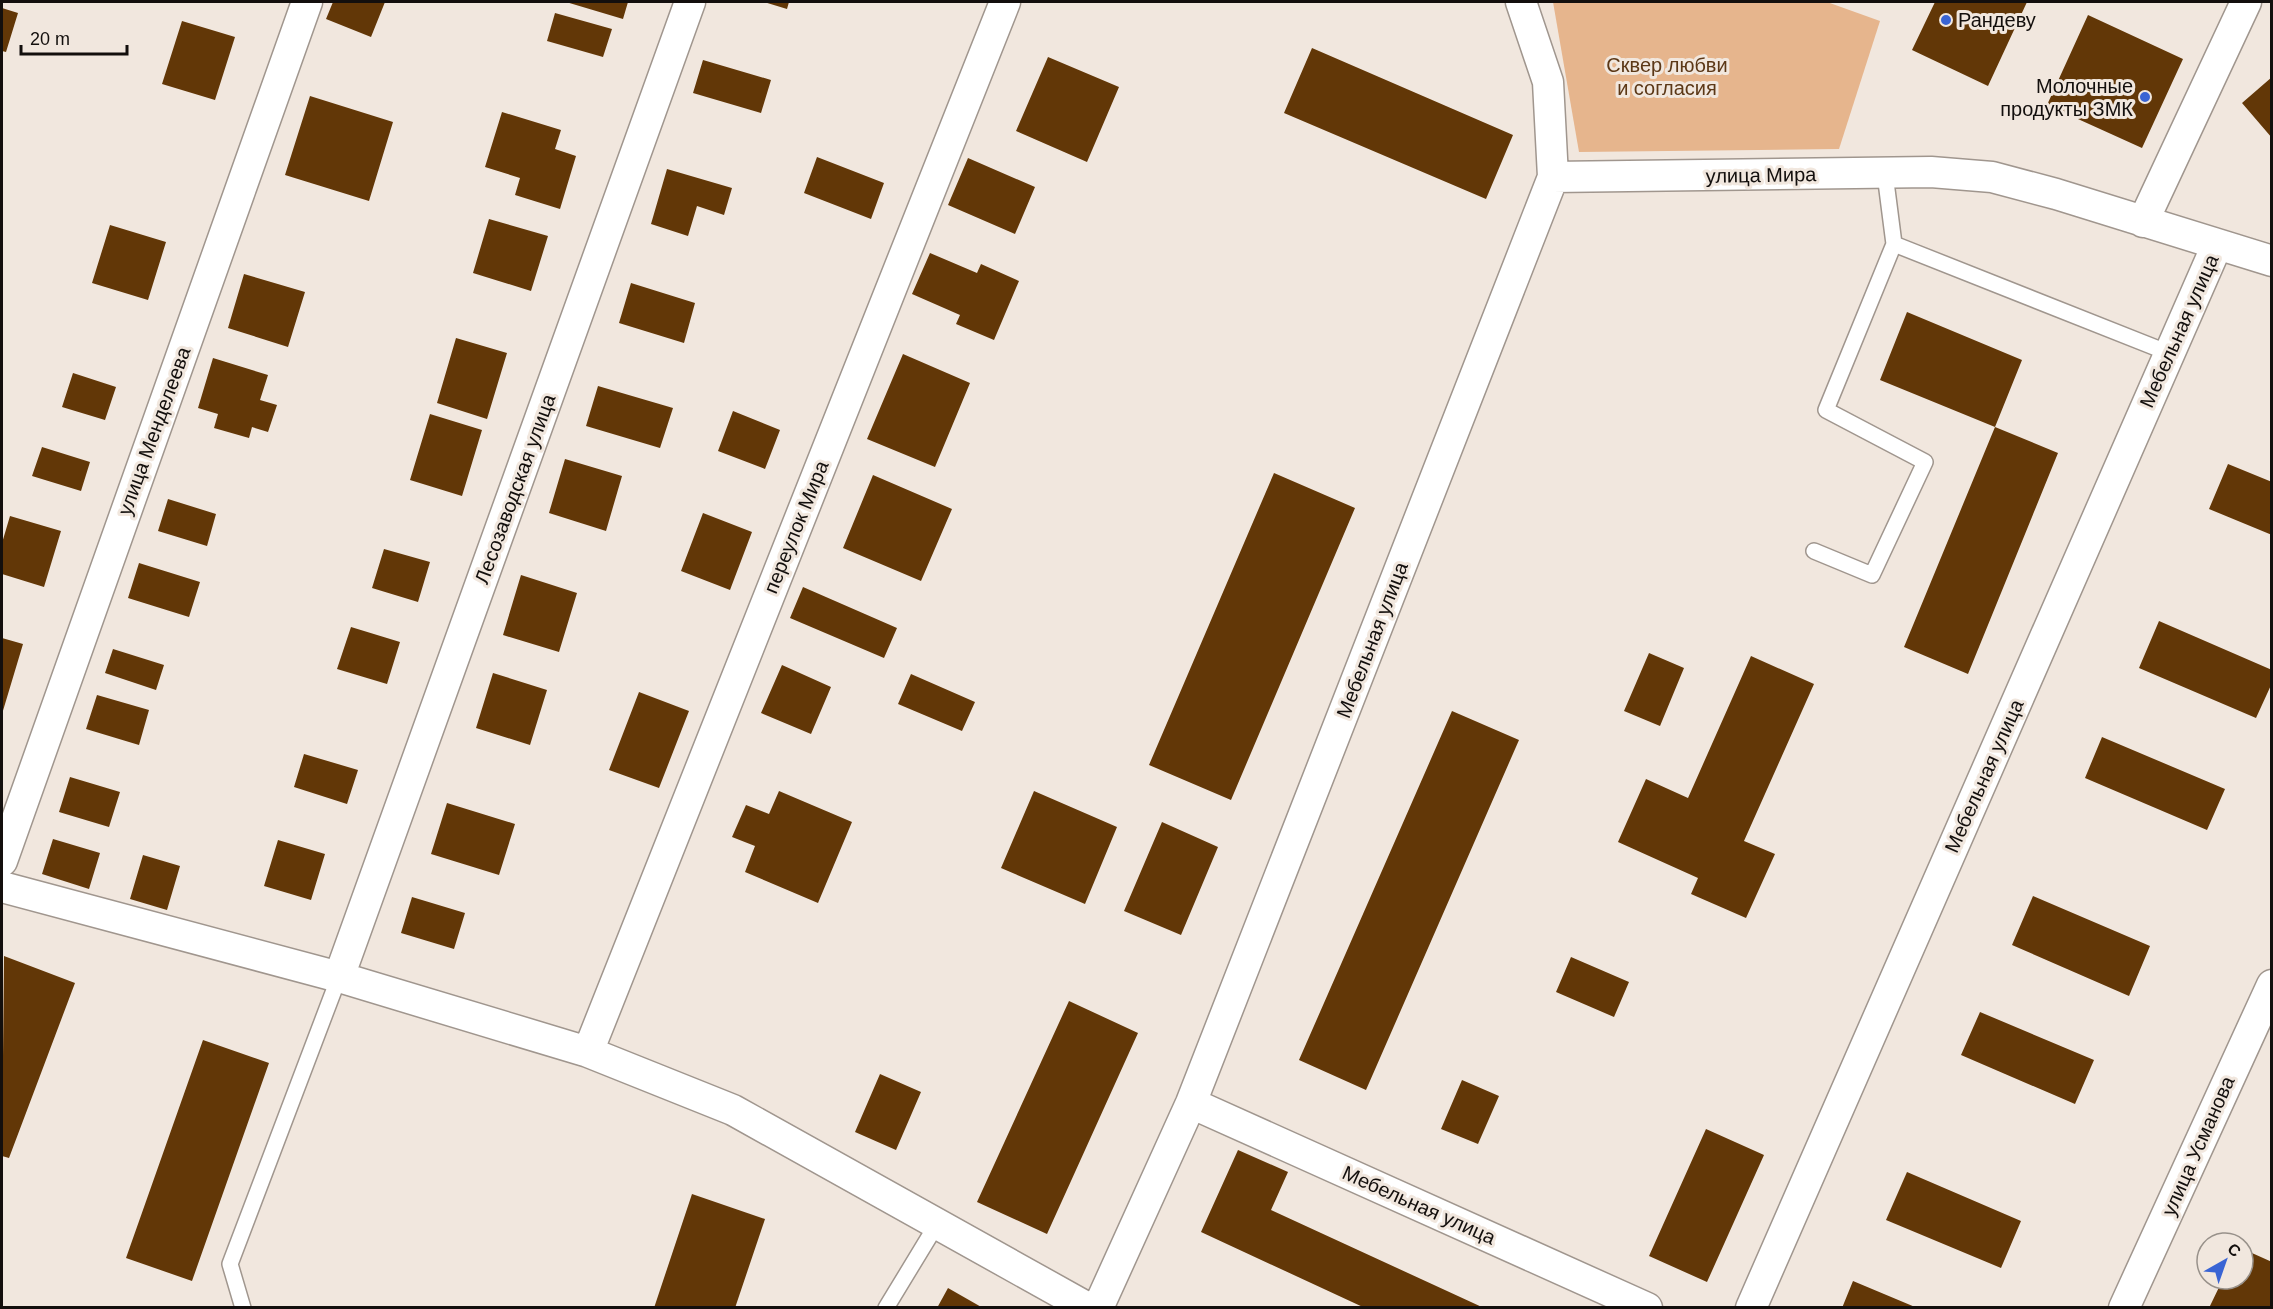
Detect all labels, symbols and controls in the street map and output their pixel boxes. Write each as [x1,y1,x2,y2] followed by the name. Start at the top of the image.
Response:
[1958,9,2036,31] place label: Рандеву
[1939,13,1953,27] marker: Рандеву
[21,18,128,56] scale bar
[30,29,70,49] text: 20 m
[1606,54,1728,99] park label: Сквер любви и согласия
[2000,75,2133,120] place label: Молочные продукты ЗМК
[2138,90,2152,104] marker: Молочные продукты ЗМК
[1706,163,1817,187] street label: улица Мира
[2135,250,2223,411] street label: Мебельная улица
[113,343,195,518] street label: улица Менделеева
[470,390,560,587] street label: Лесозаводская улица
[759,457,833,596] street label: переулок Мира
[1332,558,1412,721] street label: Мебельная улица
[1940,695,2028,856] street label: Мебельная улица
[2157,1072,2239,1219] street label: улица Усманова
[1339,1161,1500,1249] street label: Мебельная улица
[2195,1231,2255,1291] north arrow
[2224,1240,2245,1260] text: С

